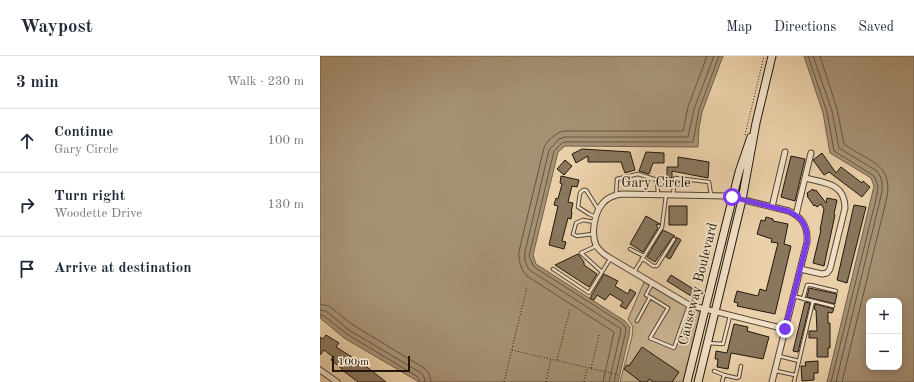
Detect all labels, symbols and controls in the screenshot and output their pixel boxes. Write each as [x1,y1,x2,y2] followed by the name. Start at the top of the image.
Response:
[20,18,93,37] text: Waypost
[726,20,752,34] text: Map
[774,20,836,34] text: Directions
[858,20,894,34] text: Saved
[16,74,59,91] text: 3 min
[227,75,304,88] text: Walk · 230 m
[54,125,113,140] text: Continue
[16,130,38,152] icon: ahead
[267,134,304,147] text: 100 m
[54,143,118,156] text: Gary Circle
[621,176,691,190] street label: Gary Circle
[723,188,741,206] route start
[54,189,125,204] text: Turn right
[16,194,38,216] icon: right
[267,198,304,211] text: 130 m
[54,207,142,220] text: Woodette Drive
[676,221,720,347] street label: Causeway Boulevard
[16,258,38,280] icon: arrive
[54,261,192,276] text: Arrive at destination
[866,298,902,370] map controls
[866,298,902,334] button: +
[776,320,794,338] route end
[866,334,902,370] button: −
[332,354,410,373] scale bar
[338,357,369,368] text: 100 m

